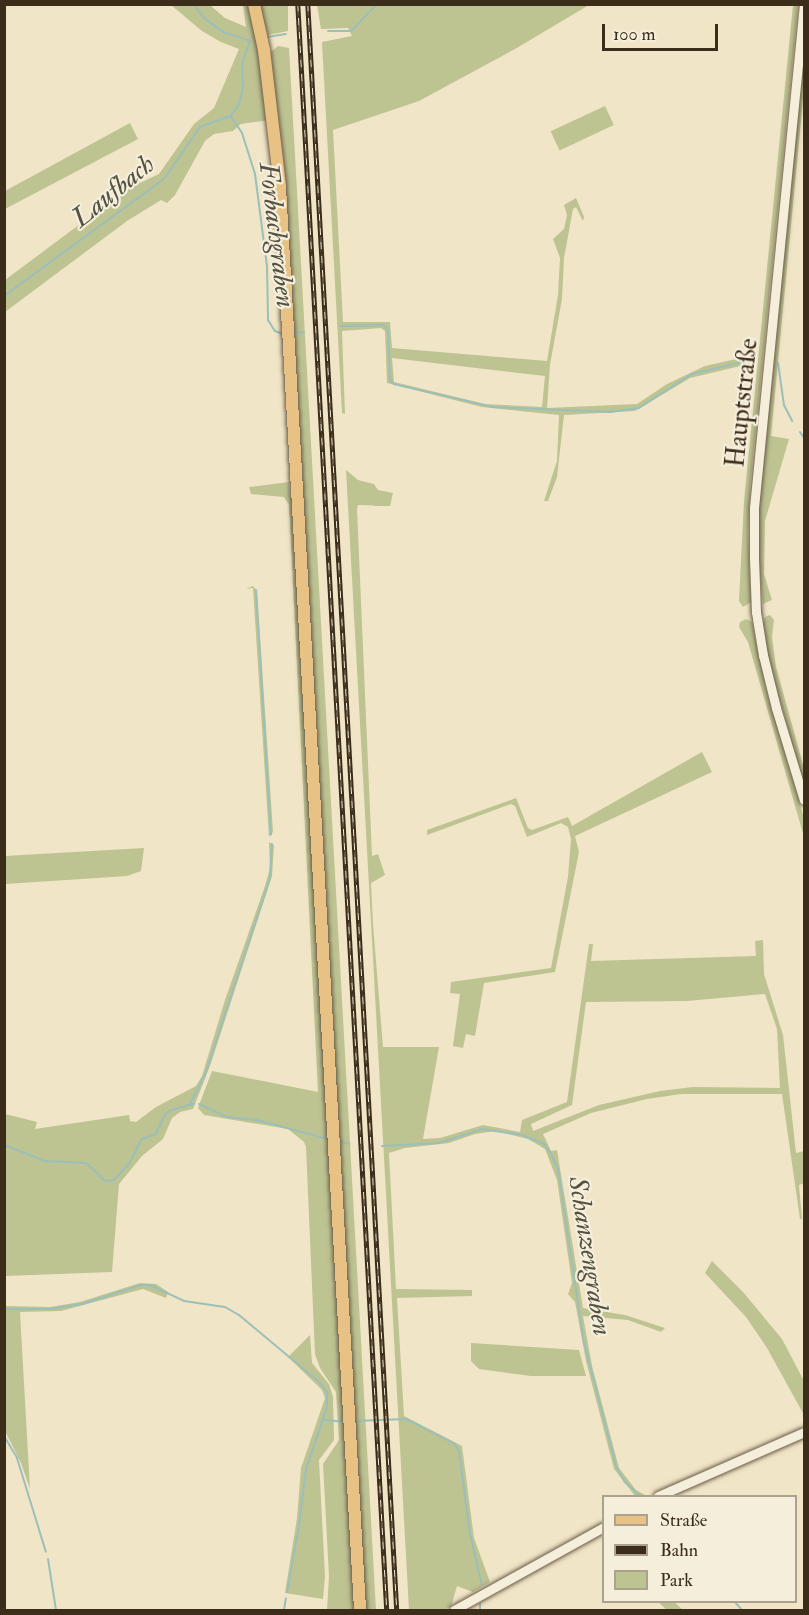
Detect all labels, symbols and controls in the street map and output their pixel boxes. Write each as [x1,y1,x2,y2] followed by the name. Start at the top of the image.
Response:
[605,12,720,50] scale bar
[613,23,656,46] text: 100 m
[65,148,161,234] water label: Laufbach
[252,161,302,309] water label: Forbachgraben
[721,337,765,469] street label: Hauptstraße
[561,1174,619,1338] water label: Schanzengraben
[602,1495,797,1603] legend
[660,1509,707,1532] text: Straße
[660,1539,698,1562] text: Bahn
[660,1569,693,1592] text: Park

